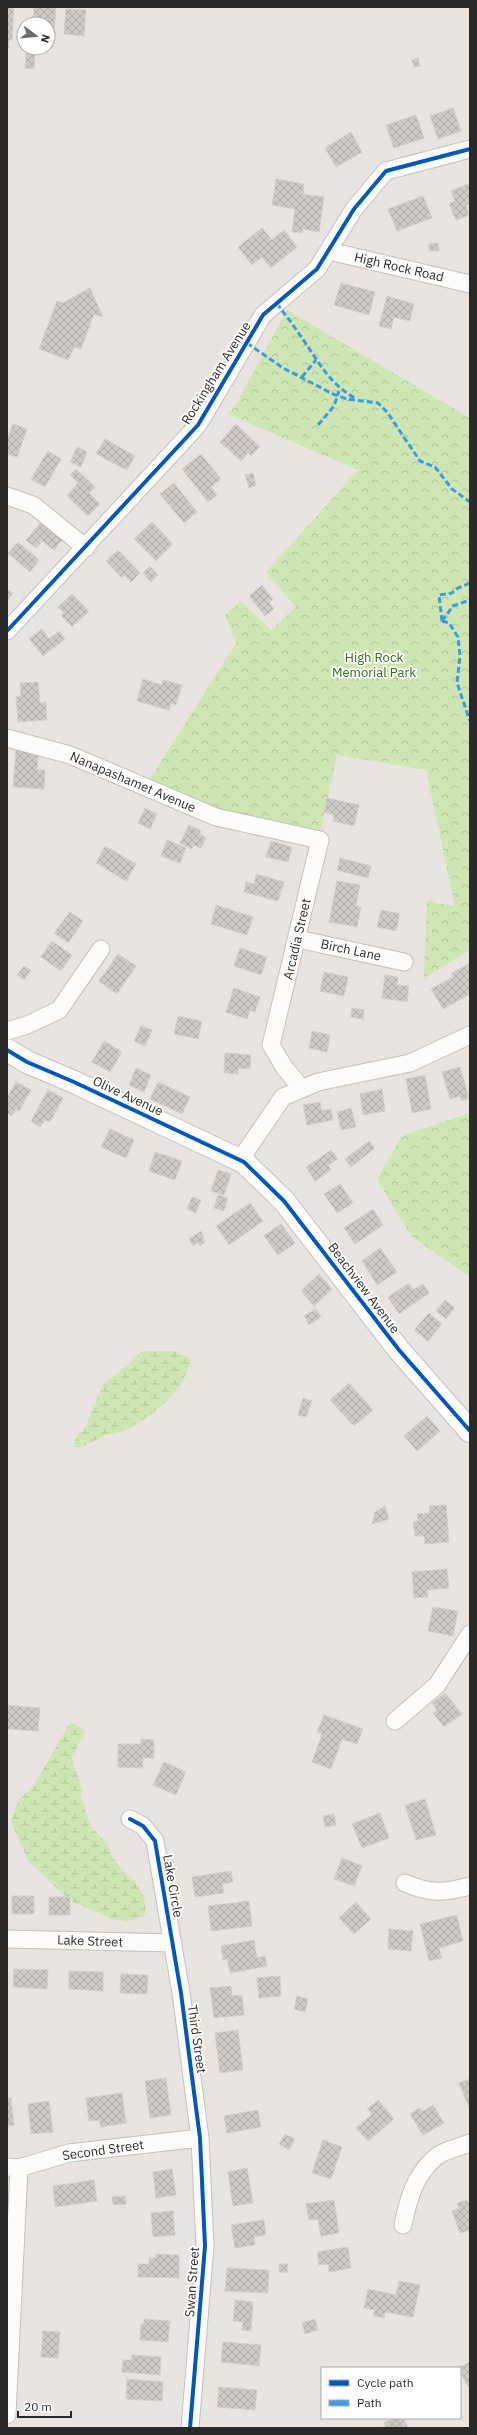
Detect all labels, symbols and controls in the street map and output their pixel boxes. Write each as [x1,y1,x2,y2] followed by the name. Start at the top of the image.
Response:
[16,16,56,56] north arrow
[38,33,53,45] text: N
[353,248,445,286] street label: High Rock Road
[177,318,255,428] street label: Rockingham Avenue
[332,649,416,681] park label: High Rock Memorial Park
[67,748,199,816] street label: Nanapashamet Avenue
[279,897,315,981] street label: Arcadia Street
[319,935,383,965] street label: Birch Lane
[90,1072,166,1120] street label: Olive Avenue
[324,1239,404,1337] street label: Beachview Avenue
[159,1853,187,1919] street label: Lake Circle
[57,1931,123,1951] street label: Lake Street
[184,2004,210,2074] street label: Third Street
[61,2136,145,2164] street label: Second Street
[181,2246,203,2318] street label: Swan Street
[321,2367,461,2419] legend
[357,2375,414,2390] text: Cycle path
[18,2393,71,2419] scale bar
[357,2395,382,2410] text: Path
[24,2399,52,2414] text: 20 m

